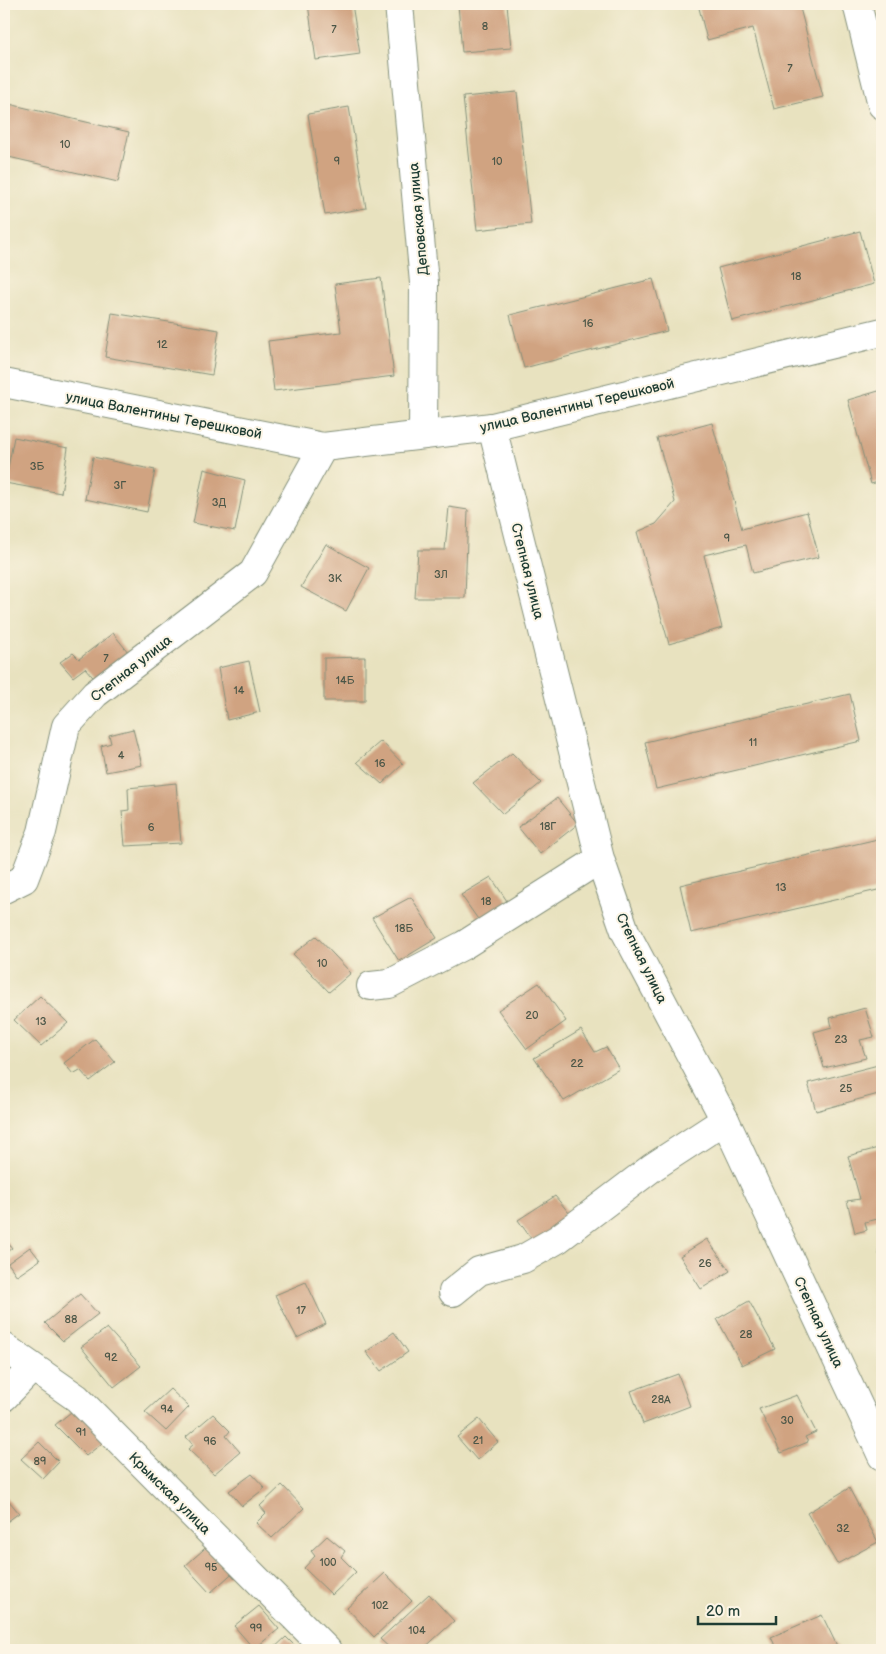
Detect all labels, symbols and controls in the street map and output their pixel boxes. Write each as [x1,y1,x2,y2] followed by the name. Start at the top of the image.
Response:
[482,20,488,33] house number: 8
[331,23,337,36] house number: 7
[787,62,793,75] house number: 7
[60,138,71,151] house number: 10
[334,155,340,168] house number: 9
[492,155,503,168] house number: 10
[405,161,432,276] street label: Деповская улица
[791,270,801,283] house number: 18
[583,317,594,330] house number: 16
[157,338,168,351] house number: 12
[478,375,676,436] street label: улица Валентины Терешковой
[65,388,263,443] street label: улица Валентины Терешковой
[30,460,45,473] house number: 3Б
[114,479,126,492] house number: 3Г
[212,496,226,509] house number: 3Д
[507,521,548,622] street label: Степная улица
[724,532,730,545] house number: 9
[434,568,448,581] house number: 3Л
[328,572,343,585] house number: 3К
[87,631,176,705] street label: Степная улица
[103,652,109,665] house number: 7
[336,674,355,687] house number: 14Б
[234,684,245,697] house number: 14
[749,736,757,749] house number: 11
[118,749,125,762] house number: 4
[375,757,386,770] house number: 16
[540,820,556,833] house number: 18Г
[148,821,155,834] house number: 6
[775,881,787,894] house number: 13
[481,895,491,908] house number: 18
[612,910,671,1007] street label: Степная улица
[395,922,414,935] house number: 18Б
[317,957,328,970] house number: 10
[526,1009,539,1022] house number: 20
[35,1015,47,1028] house number: 13
[834,1033,848,1046] house number: 23
[571,1057,584,1070] house number: 22
[840,1082,852,1095] house number: 25
[698,1257,712,1270] house number: 26
[790,1274,847,1371] street label: Степная улица
[296,1304,306,1317] house number: 17
[65,1313,77,1326] house number: 88
[740,1328,752,1341] house number: 28
[105,1351,118,1364] house number: 92
[651,1393,671,1406] house number: 28А
[160,1403,174,1416] house number: 94
[780,1414,794,1427] house number: 30
[76,1426,86,1439] house number: 91
[473,1434,483,1447] house number: 21
[203,1435,217,1448] house number: 96
[125,1449,215,1538] street label: Крымская улица
[34,1455,46,1468] house number: 89
[836,1522,850,1535] house number: 32
[319,1556,337,1569] house number: 100
[205,1561,217,1574] house number: 95
[698,1594,776,1626] scale bar
[371,1599,389,1612] house number: 102
[706,1602,740,1621] text: 20 m
[250,1622,262,1635] house number: 99
[408,1624,426,1637] house number: 104

